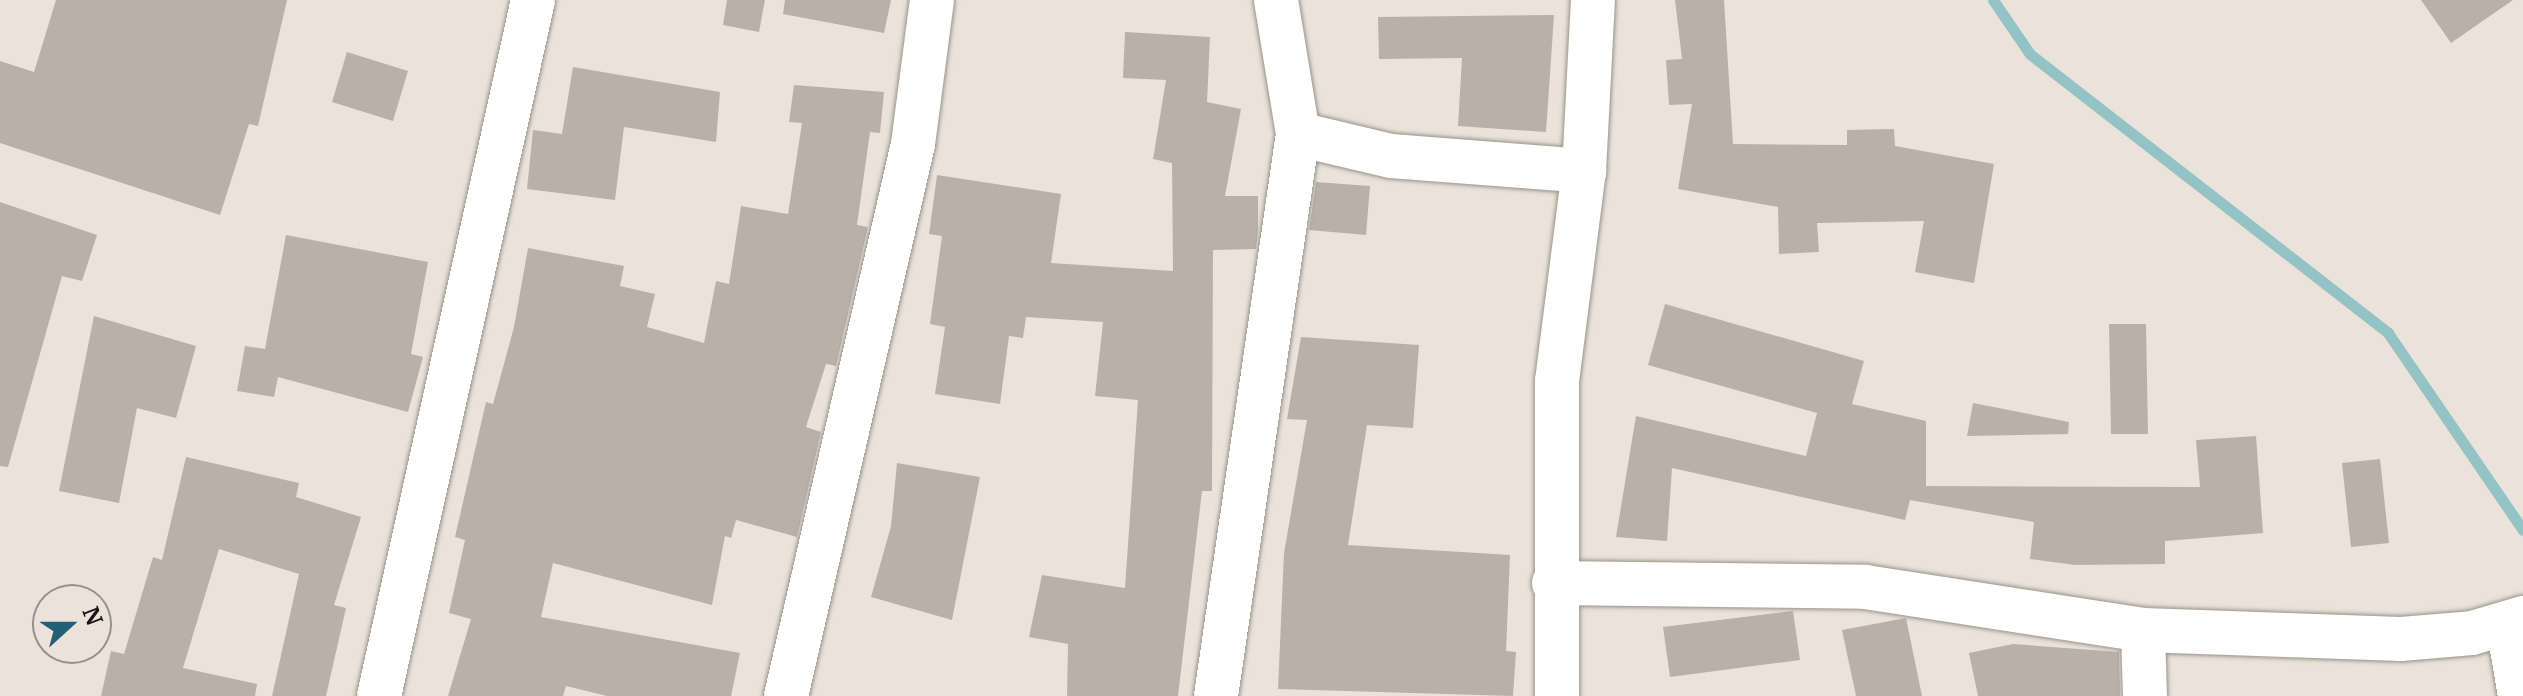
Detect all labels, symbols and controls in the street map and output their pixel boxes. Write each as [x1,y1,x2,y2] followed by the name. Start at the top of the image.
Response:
[32,584,112,664] north arrow
[76,603,109,629] text: N

